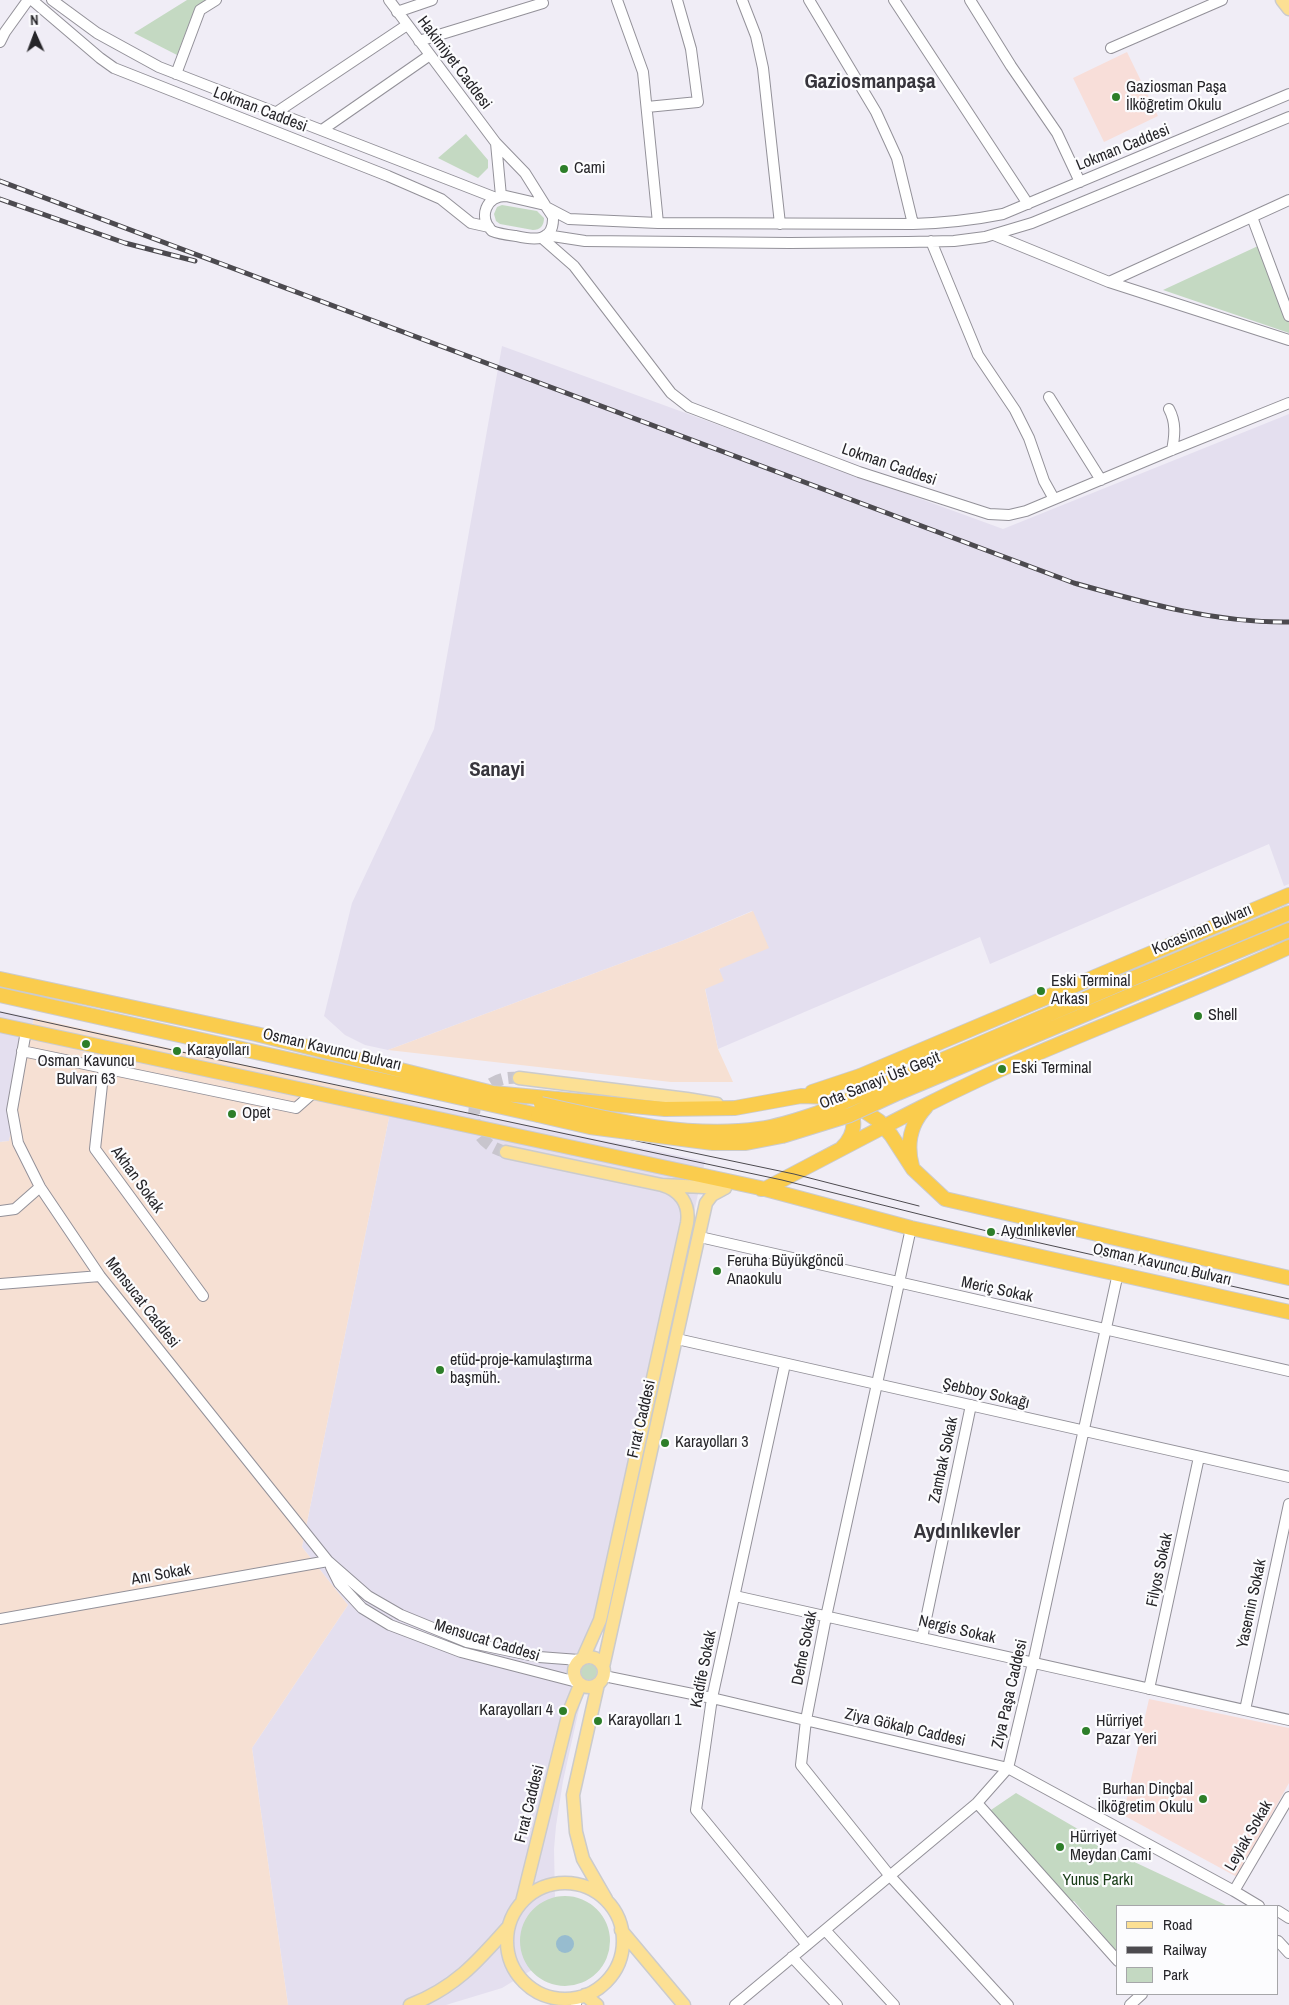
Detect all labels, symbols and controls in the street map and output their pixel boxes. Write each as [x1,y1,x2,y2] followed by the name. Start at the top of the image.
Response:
[10,10,60,60] north arrow
[30,11,39,29] text: N
[413,13,495,113] street label: Hakimiyet Caddesi
[804,69,936,95] district label: Gaziosmanpaşa
[1126,78,1227,116] place label: Gaziosman Paşa İlköğretim Okulu
[210,83,310,137] street label: Lokman Caddesi
[1110,91,1122,103] marker: Gaziosman Paşa İlköğretim Okulu
[1073,121,1173,175] street label: Lokman Caddesi
[574,159,605,179] place label: Cami
[558,163,570,175] marker: Cami
[839,440,939,490] street label: Lokman Caddesi
[469,757,525,783] district label: Sanayi
[1149,900,1255,960] street label: Kocasinan Bulvarı
[1051,972,1130,1010] place label: Eski Terminal Arkası
[1035,985,1047,997] marker: Eski Terminal Arkası
[1208,1006,1237,1026] place label: Shell
[1192,1010,1204,1022] marker: Shell
[261,1025,403,1075] street label: Osman Kavuncu Bulvarı
[80,1038,92,1050] marker: Osman Kavuncu Bulvarı 63
[187,1041,250,1061] place label: Karayolları
[171,1045,183,1057] marker: Karayolları
[817,1048,943,1114] street label: Orta Sanayi Üst Geçit
[38,1052,134,1090] place label: Osman Kavuncu Bulvarı 63
[1012,1059,1091,1079] place label: Eski Terminal
[996,1063,1008,1075] marker: Eski Terminal
[242,1104,270,1124] place label: Opet
[226,1108,238,1120] marker: Opet
[107,1143,167,1217] street label: Akhan Sokak
[1001,1222,1076,1242] place label: Aydınlıkevler
[985,1226,997,1238] marker: Aydınlıkevler
[1091,1240,1233,1290] street label: Osman Kavuncu Bulvarı
[727,1252,844,1290] place label: Feruha Büyükgöncü Anaokulu
[101,1254,183,1352] street label: Mensucat Caddesi
[711,1265,723,1277] marker: Feruha Büyükgöncü Anaokulu
[959,1273,1035,1307] street label: Meriç Sokak
[450,1351,592,1389] place label: etüd-proje-kamulaştırma başmüh.
[434,1364,446,1376] marker: etüd-proje-kamulaştırma başmüh.
[940,1375,1032,1413] street label: Şebboy Sokağı
[624,1378,660,1460] street label: Fırat Caddesi
[926,1415,962,1505] street label: Zambak Sokak
[675,1433,749,1453] place label: Karayolları 3
[659,1437,671,1449] marker: Karayolları 3
[914,1519,1020,1545] district label: Aydınlıkevler
[1143,1531,1177,1609] street label: Filyos Sokak
[1233,1558,1271,1650] street label: Yasemin Sokak
[130,1560,192,1590] street label: Anı Sokak
[788,1609,822,1687] street label: Defne Sokak
[916,1612,998,1648] street label: Nergis Sokak
[432,1616,542,1666] street label: Mensucat Caddesi
[687,1629,721,1709] street label: Kadife Sokak
[988,1637,1032,1751] street label: Ziya Paşa Caddesi
[479,1701,553,1721] place label: Karayolları 4
[557,1705,569,1717] marker: Karayolları 4
[843,1705,967,1751] street label: Ziya Gökalp Caddesi
[608,1711,682,1731] place label: Karayolları 1
[1096,1712,1157,1750] place label: Hürriyet Pazar Yeri
[592,1715,604,1727] marker: Karayolları 1
[1080,1725,1092,1737] marker: Hürriyet Pazar Yeri
[511,1763,549,1845] street label: Fırat Caddesi
[1097,1780,1193,1818] place label: Burhan Dinçbal İlköğretim Okulu
[1197,1793,1209,1805] marker: Burhan Dinçbal İlköğretim Okulu
[1221,1797,1277,1875] street label: Leylak Sokak
[1070,1828,1152,1866] place label: Hürriyet Meydan Cami
[1054,1841,1066,1853] marker: Hürriyet Meydan Cami
[1063,1871,1133,1891] park label: Yunus Parkı
[1116,1905,1279,1995] legend
[1163,1914,1192,1935] text: Road
[1163,1939,1207,1960] text: Railway
[1163,1964,1188,1985] text: Park

